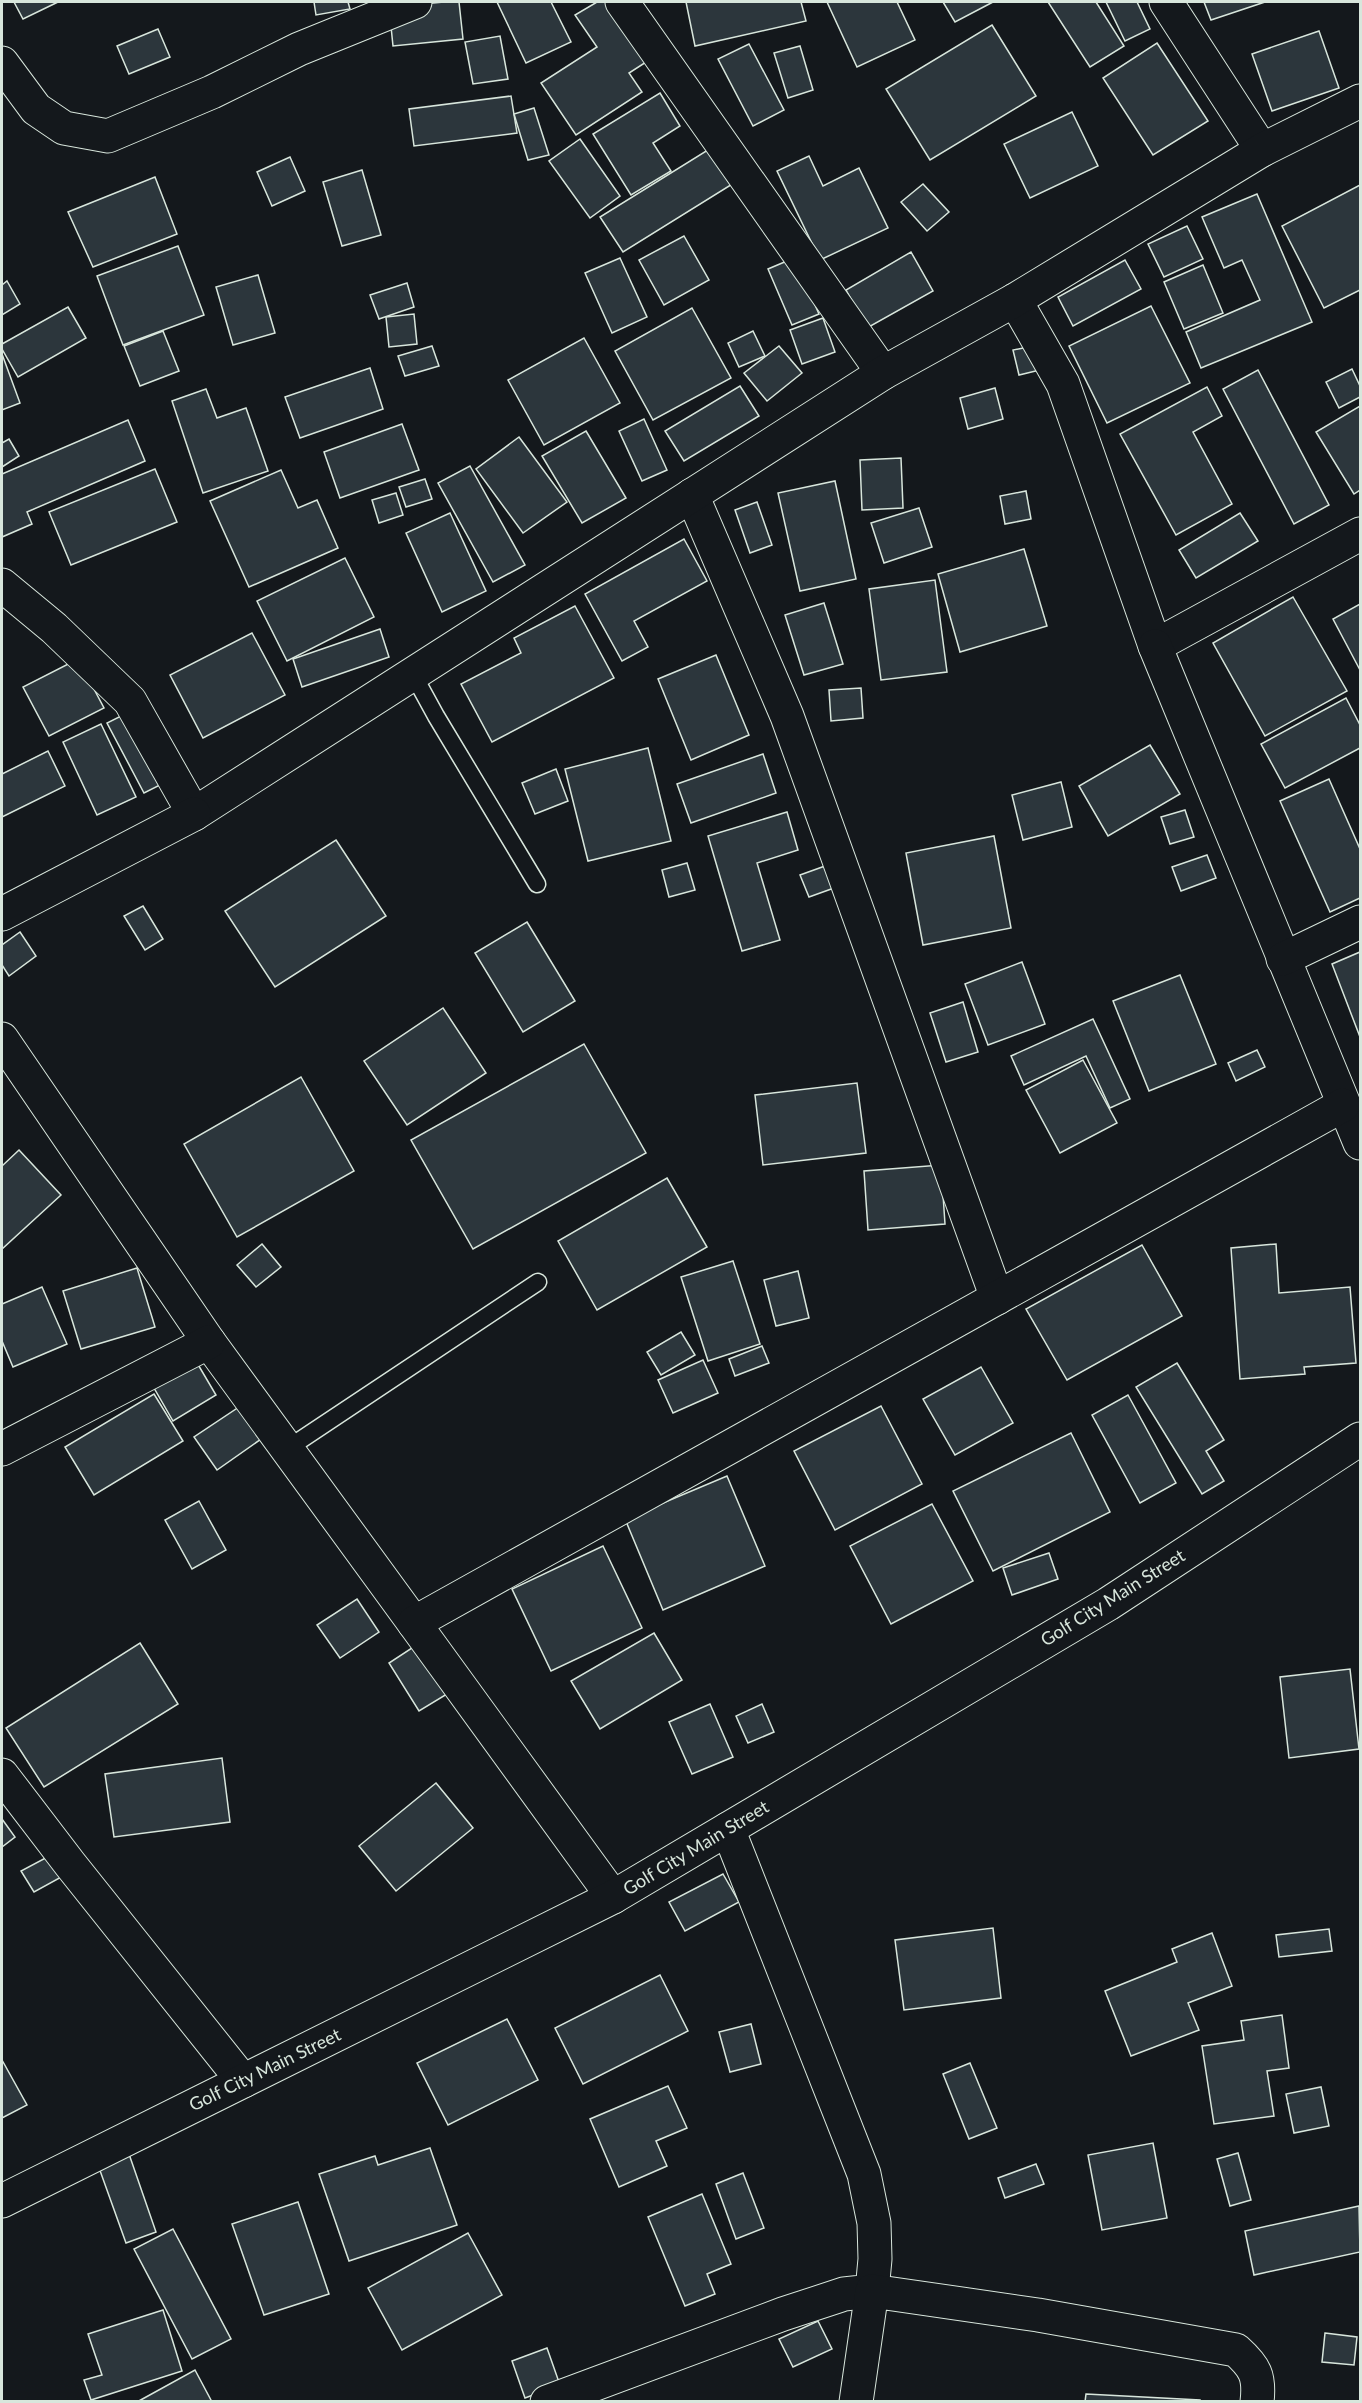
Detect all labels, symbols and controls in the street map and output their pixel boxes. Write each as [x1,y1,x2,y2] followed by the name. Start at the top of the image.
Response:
[1036,1544,1189,1650] street label: Golf City Main Street
[619,1795,773,1899] street label: Golf City Main Street
[185,2023,345,2115] street label: Golf City Main Street

